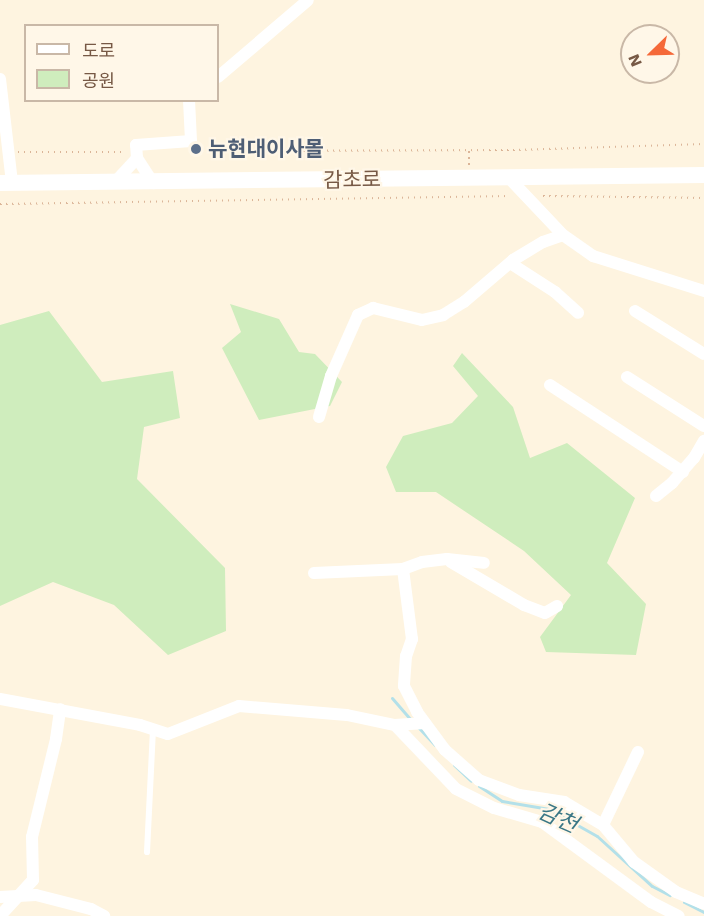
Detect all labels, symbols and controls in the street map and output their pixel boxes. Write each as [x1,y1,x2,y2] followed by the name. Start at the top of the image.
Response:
[24,24,219,102] legend
[620,24,680,84] north arrow
[82,40,115,61] text: 도로
[624,51,646,70] text: N
[82,70,115,91] text: 공원
[208,136,324,162] place label: 뉴현대이사몰
[189,142,203,156] marker: 뉴현대이사몰
[323,167,381,193] street label: 감초로
[534,798,582,838] water label: 감천

